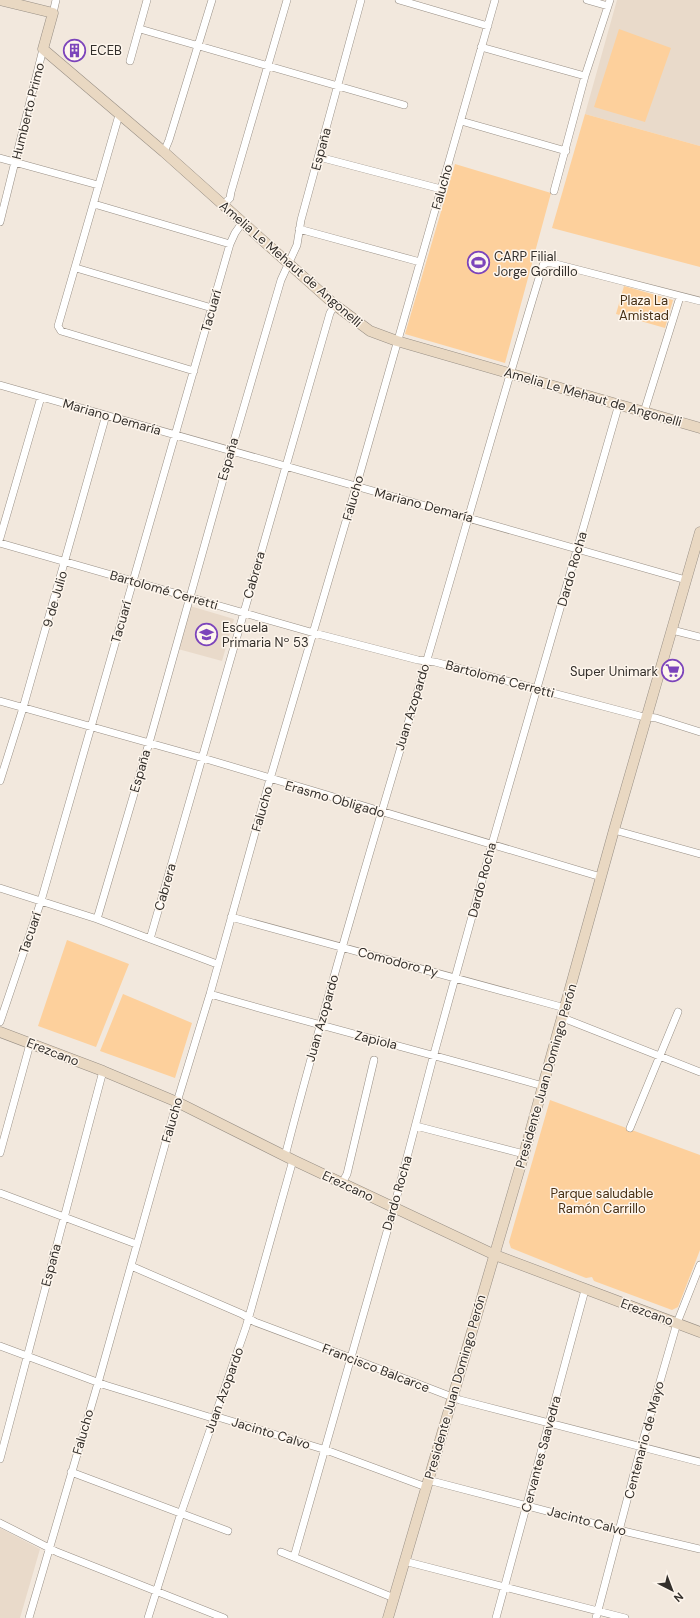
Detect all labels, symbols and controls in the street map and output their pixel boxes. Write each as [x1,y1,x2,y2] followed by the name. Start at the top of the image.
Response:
[62,37,88,63] building icon: ECEB
[90,42,122,59] place label: ECEB
[8,61,48,161] street label: Humberto Primo
[307,126,335,172] street label: España
[427,162,457,212] street label: Falucho
[216,197,366,331] street label: Amelia Le Mehaut de Angonelli
[494,248,578,280] place label: CARP Filial Jorge Gordillo
[466,250,492,276] sports icon: CARP Filial Jorge Gordillo
[197,288,225,334] street label: Tacuarí
[619,292,669,324] park label: Plaza La Amistad
[502,363,684,431] street label: Amelia Le Mehaut de Angonelli
[61,395,163,439] street label: Mariano Demaría
[214,436,242,482] street label: España
[338,473,368,523] street label: Falucho
[373,484,475,526] street label: Mariano Demaría
[553,530,591,608] street label: Dardo Rocha
[239,549,269,601] street label: Cabrera
[108,566,220,614] street label: Bartolomé Cerretti
[39,568,71,629] street label: 9 de Julio
[107,599,135,645] street label: Tacuarí
[222,619,309,651] place label: Escuela Primaria Nº 53
[193,621,219,647] school or university icon: Escuela Primaria Nº 53
[444,656,556,702] street label: Bartolomé Cerretti
[660,658,686,684] supermarket icon: Super Unimark
[391,661,433,752] street label: Juan Azopardo
[570,663,658,680] place label: Super Unimark
[126,748,154,794] street label: España
[283,777,387,821] street label: Erasmo Obligado
[247,784,277,834] street label: Falucho
[464,841,500,919] street label: Dardo Rocha
[150,861,180,913] street label: Cabrera
[15,910,45,956] street label: Tacuarí
[356,943,440,981] street label: Comodoro Py
[301,972,343,1064] street label: Juan Azopardo
[511,982,581,1170] street label: Presidente Juan Domingo Perón
[353,1027,399,1053] street label: Zapiola
[24,1034,82,1070] street label: Erezcano
[157,1095,187,1145] street label: Falucho
[378,1154,416,1232] street label: Dardo Rocha
[320,1167,377,1205] street label: Erezcano
[551,1185,653,1217] park label: Parque saludable Ramón Carrillo
[37,1242,65,1288] street label: España
[420,1293,490,1481] street label: Presidente Juan Domingo Perón
[618,1295,676,1329] street label: Erezcano
[320,1340,432,1396] street label: Francisco Balcarce
[201,1345,247,1435] street label: Juan Azopardo
[620,1379,668,1501] street label: Centenario de Mayo
[517,1394,565,1514] street label: Cervantes Saavedra
[68,1407,98,1457] street label: Falucho
[230,1413,313,1453] street label: Jacinto Calvo
[546,1502,629,1540] street label: Jacinto Calvo
[652,1570,692,1610] north arrow
[671,1590,686,1605] text: N

